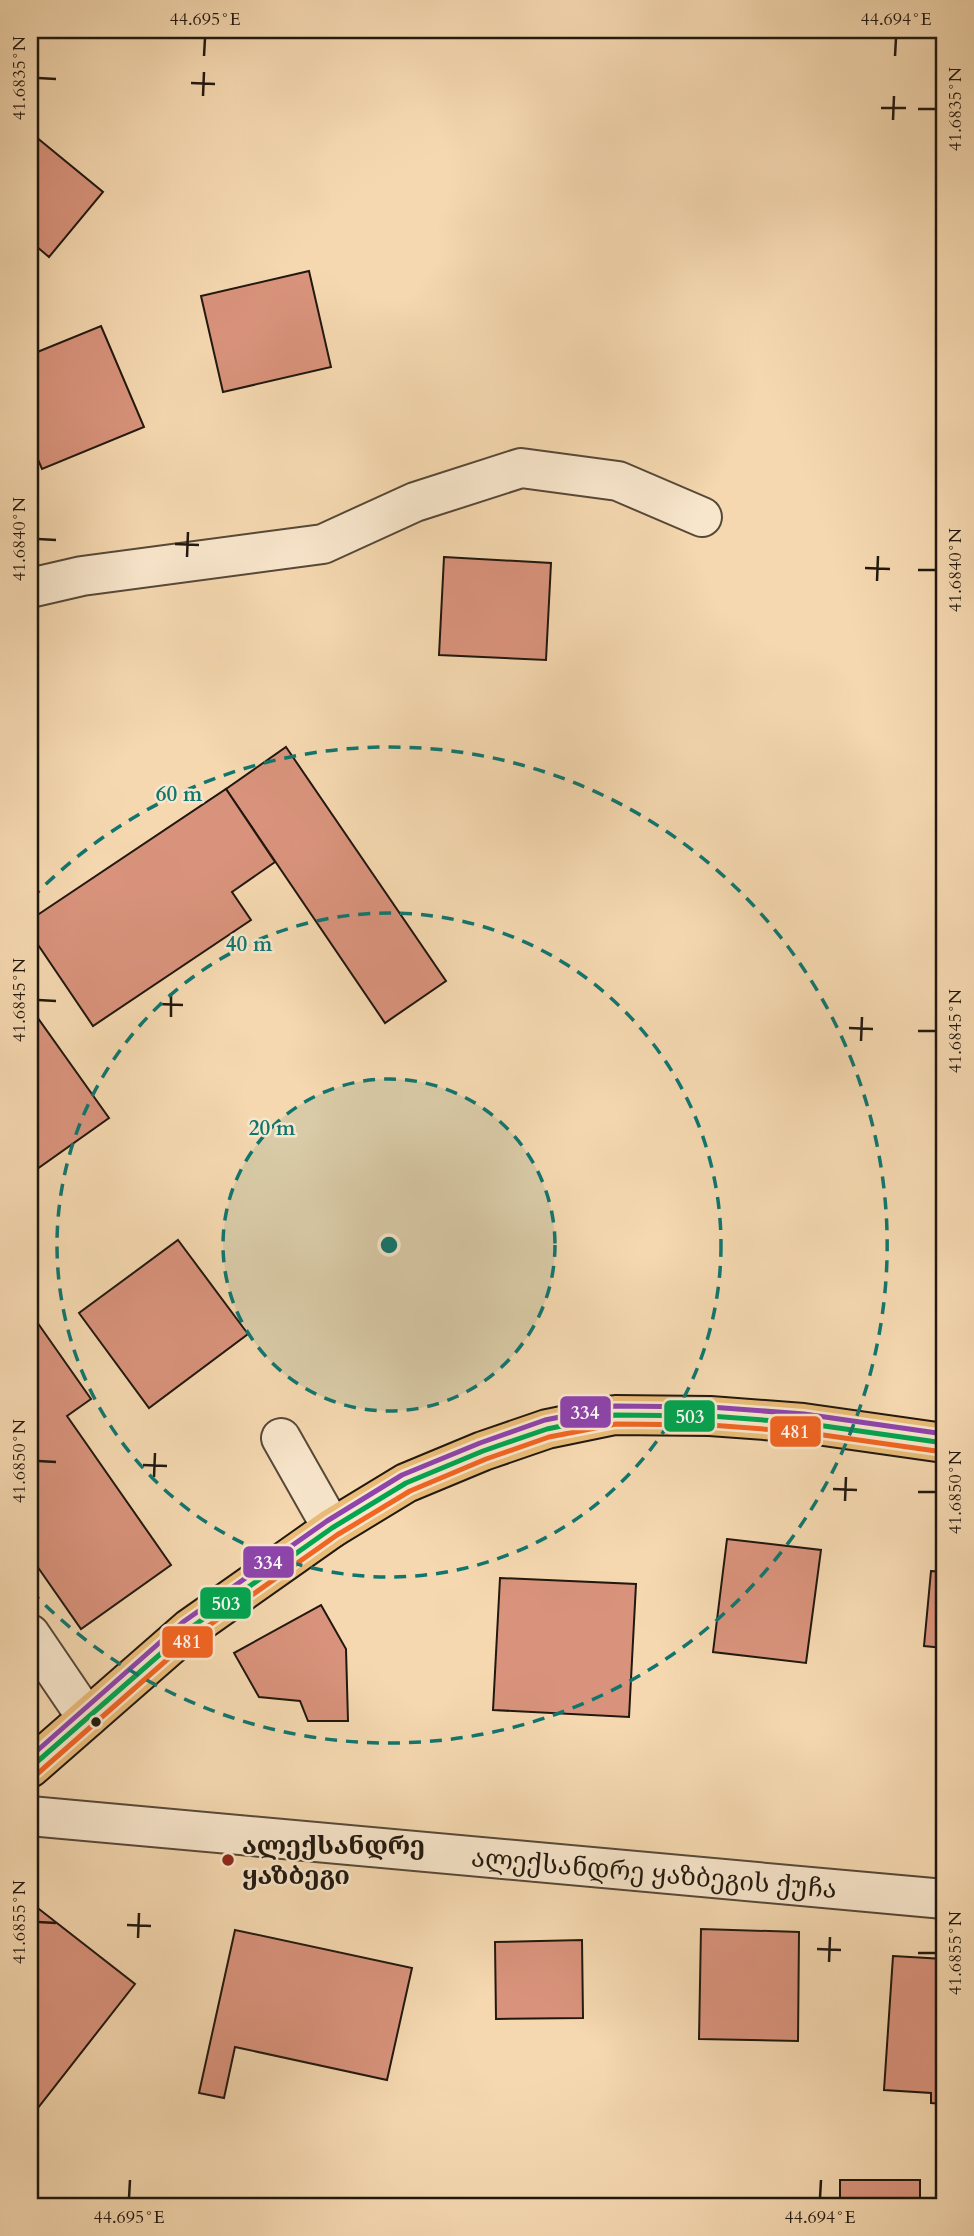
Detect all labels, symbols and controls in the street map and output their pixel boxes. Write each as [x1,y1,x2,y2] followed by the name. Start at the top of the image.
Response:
[170,7,241,32] text: 44.695°E
[861,7,932,32] text: 44.694°E
[7,35,32,120] text: 41.6835°N
[943,66,968,151] text: 41.6835°N
[7,496,32,581] text: 41.6840°N
[943,527,968,612] text: 41.6840°N
[156,780,203,809] text: 60 m
[226,930,273,959] text: 40 m
[7,957,32,1042] text: 41.6845°N
[943,988,968,1073] text: 41.6845°N
[249,1114,296,1143] text: 20 m
[377,1233,401,1257] centre of rings
[559,1395,612,1429] line badge: 334
[663,1399,716,1433] line badge: 503
[570,1400,600,1426] text: 334
[675,1404,705,1430] text: 503
[769,1415,822,1448] line badge: 481
[7,1418,32,1503] text: 41.6850°N
[780,1419,810,1445] text: 481
[943,1449,968,1534] text: 41.6850°N
[242,1545,295,1579] line badge: 334
[253,1550,283,1576] text: 334
[199,1586,252,1620] line badge: 503
[211,1591,241,1617] text: 503
[161,1625,214,1659] line badge: 481
[172,1629,202,1655] text: 481
[89,1715,103,1729] unlabelled marker
[242,1828,425,1893] place label: ალექსანდრე ყაზბეგი
[470,1840,838,1907] street label: ალექსანდრე ყაზბეგის ქუჩა
[220,1852,236,1868] marker: ალექსანდრე ყაზბეგი
[7,1879,32,1964] text: 41.6855°N
[943,1910,968,1995] text: 41.6855°N
[94,2205,165,2230] text: 44.695°E
[785,2205,856,2230] text: 44.694°E

